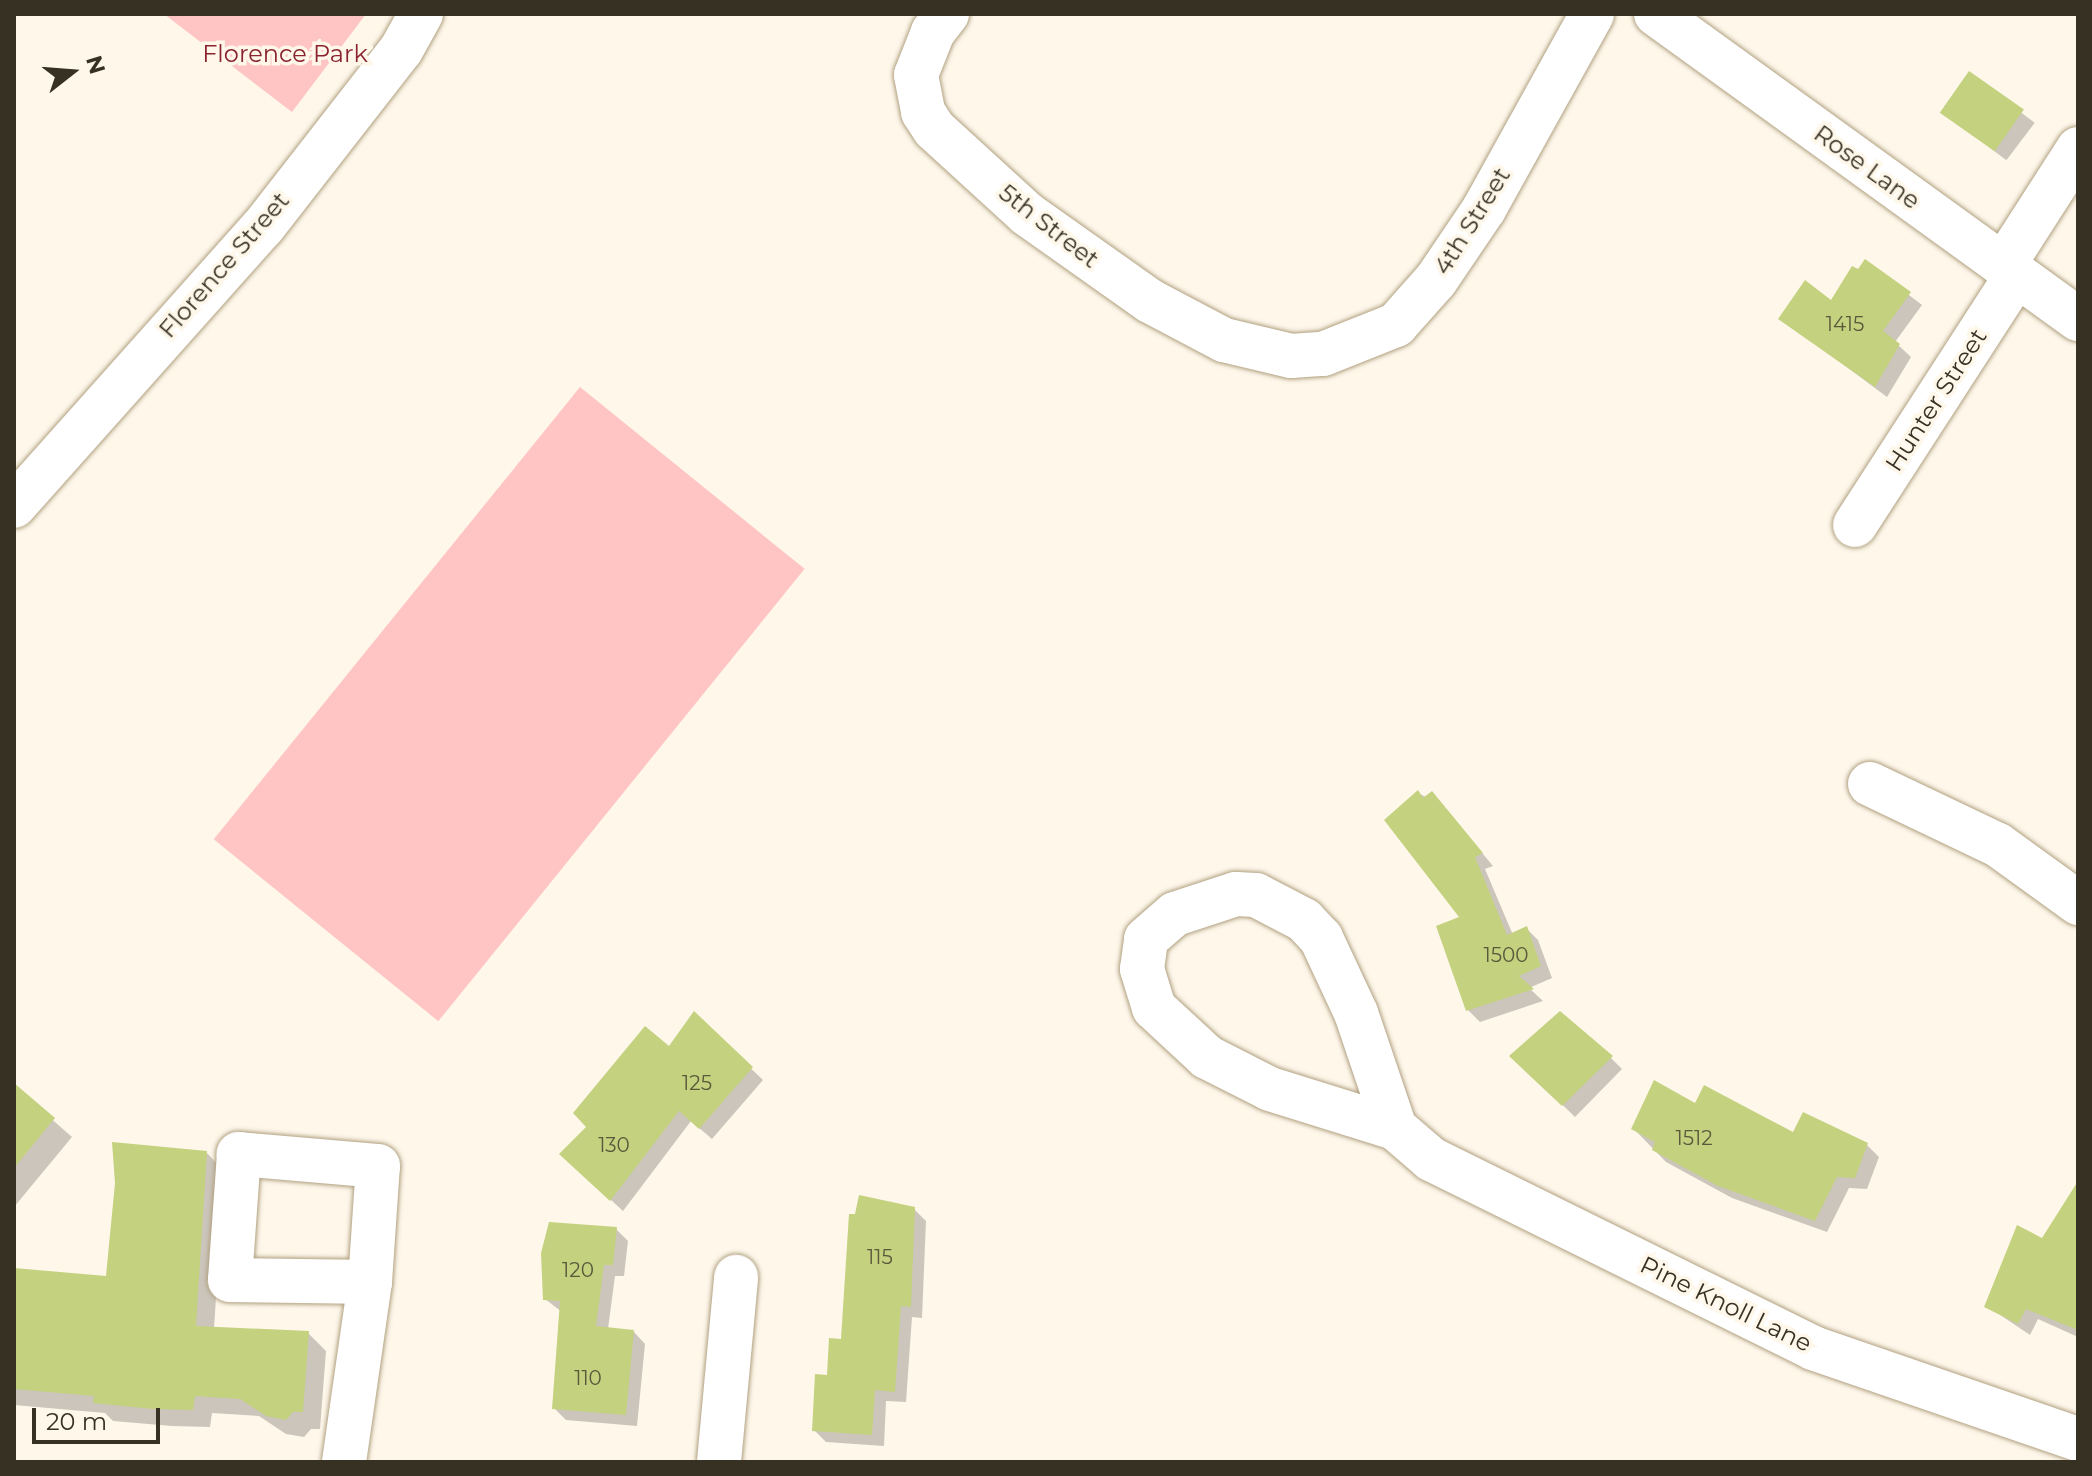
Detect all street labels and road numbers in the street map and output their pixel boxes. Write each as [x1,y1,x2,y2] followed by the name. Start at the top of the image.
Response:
[1808,119,1926,215] street label: Rose Lane
[1428,162,1516,280] street label: 4th Street
[993,178,1105,274] street label: 5th Street
[153,186,295,344] street label: Florence Street
[1879,323,1993,477] street label: Hunter Street
[1636,1250,1816,1358] street label: Pine Knoll Lane

